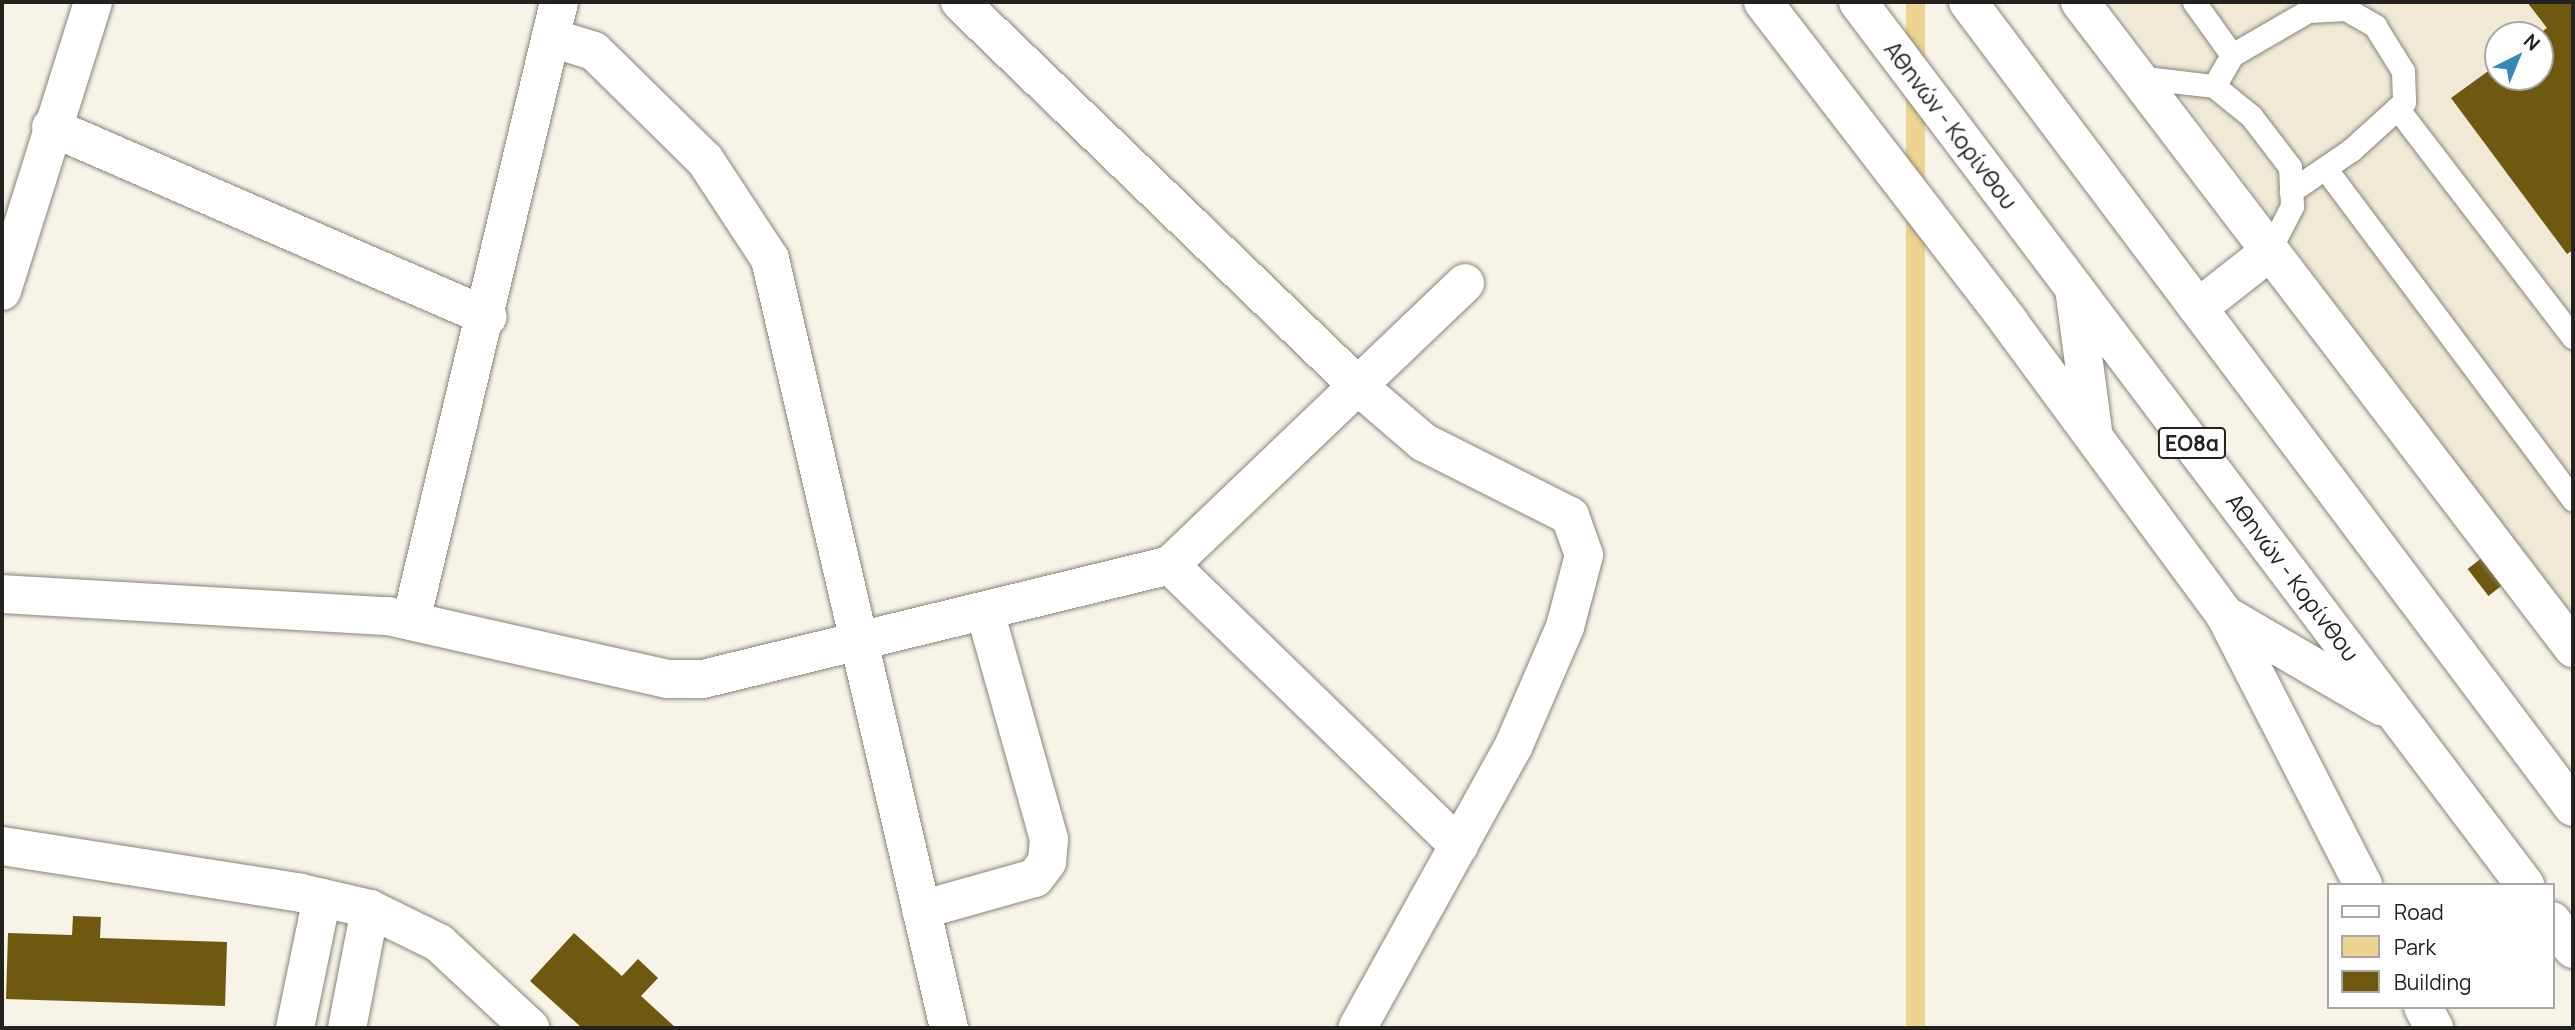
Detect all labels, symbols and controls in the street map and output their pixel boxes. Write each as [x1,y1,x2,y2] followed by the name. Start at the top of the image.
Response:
[2484,21,2554,91] north arrow
[2518,28,2546,56] text: N
[1879,36,2023,214] street label: Αθηνών - Κορίνθου
[2157,426,2227,460] road number: ΕΟ8α
[2221,488,2365,666] street label: Αθηνών - Κορίνθου
[2326,883,2554,1009] legend
[2394,898,2444,926] text: Road
[2394,933,2436,961] text: Park
[2394,968,2471,996] text: Building

